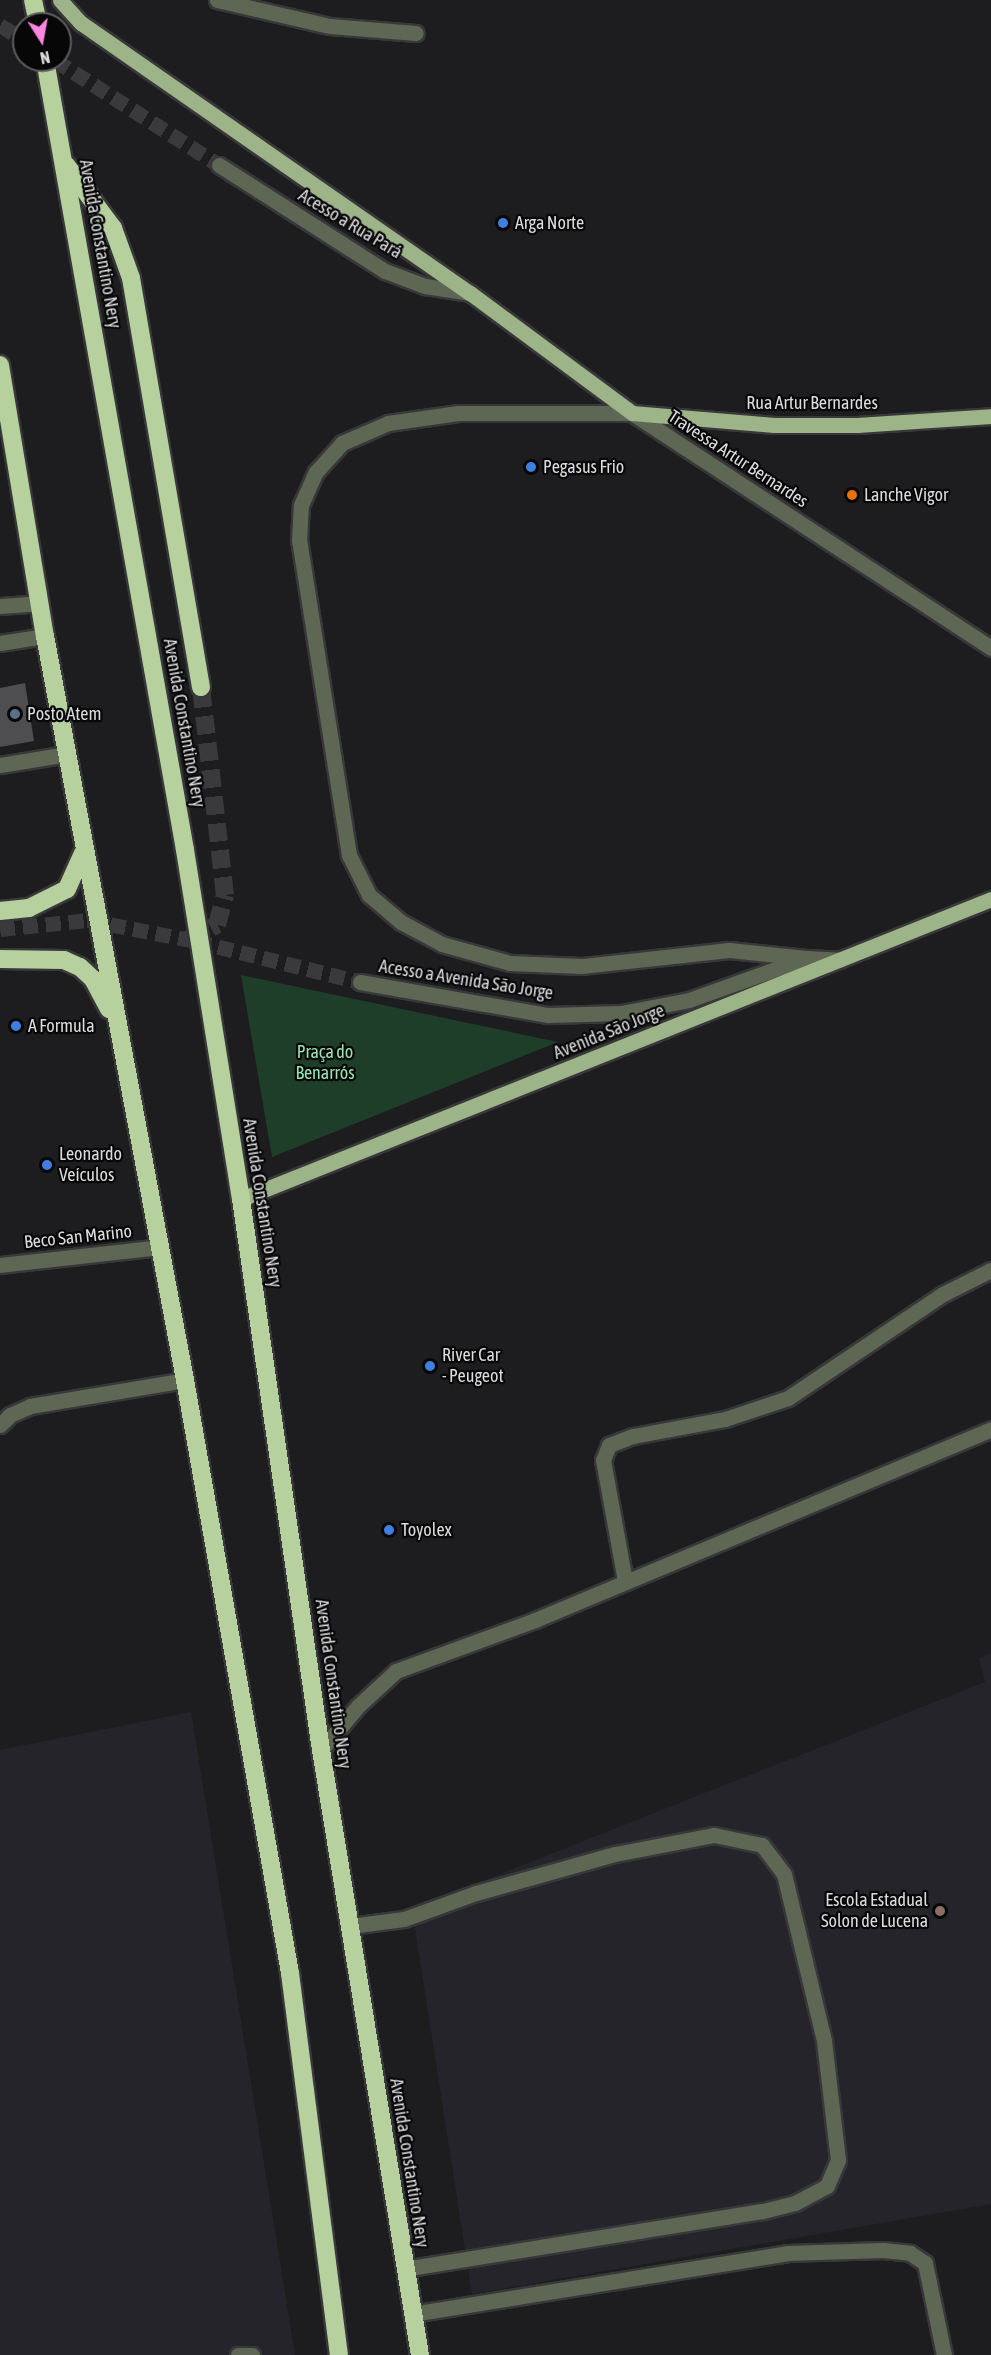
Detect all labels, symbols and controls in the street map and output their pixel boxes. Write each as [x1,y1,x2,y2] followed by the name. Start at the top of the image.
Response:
[12,12,72,72] north arrow
[39,48,51,67] text: N
[75,158,125,330] street label: Avenida Constantino Nery
[294,185,406,263] street label: Acesso a Rua Pará
[515,212,584,234] place label: Arga Norte
[496,216,510,230] marker: Arga Norte
[746,392,878,414] street label: Rua Artur Bernardes
[664,406,812,512] street label: Travessa Artur Bernardes
[543,456,624,478] place label: Pegasus Frio
[524,460,538,474] marker: Pegasus Frio
[864,484,948,506] place label: Lanche Vigor
[845,488,859,502] marker: Lanche Vigor
[159,637,209,809] street label: Avenida Constantino Nery
[27,703,101,725] place label: Posto Atem
[8,707,22,721] marker: Posto Atem
[377,956,555,1004] street label: Acesso a Avenida São Jorge
[550,1000,668,1064] street label: Avenida São Jorge
[28,1015,95,1037] place label: A Formula
[9,1019,23,1033] marker: A Formula
[295,1042,355,1084] park label: Praça do Benarrós
[238,1117,286,1289] street label: Avenida Constantino Nery
[59,1144,122,1186] place label: Leonardo Veículos
[40,1158,54,1172] marker: Leonardo Veículos
[23,1221,133,1253] street label: Beco San Marino
[442,1345,504,1388] place label: River Car - Peugeot
[423,1359,437,1373] marker: River Car - Peugeot
[401,1519,452,1541] place label: Toyolex
[382,1523,396,1537] marker: Toyolex
[310,1598,356,1770] street label: Avenida Constantino Nery
[821,1890,928,1932] place label: Escola Estadual Solon de Lucena
[933,1904,947,1918] marker: Escola Estadual Solon de Lucena
[385,2077,433,2249] street label: Avenida Constantino Nery

